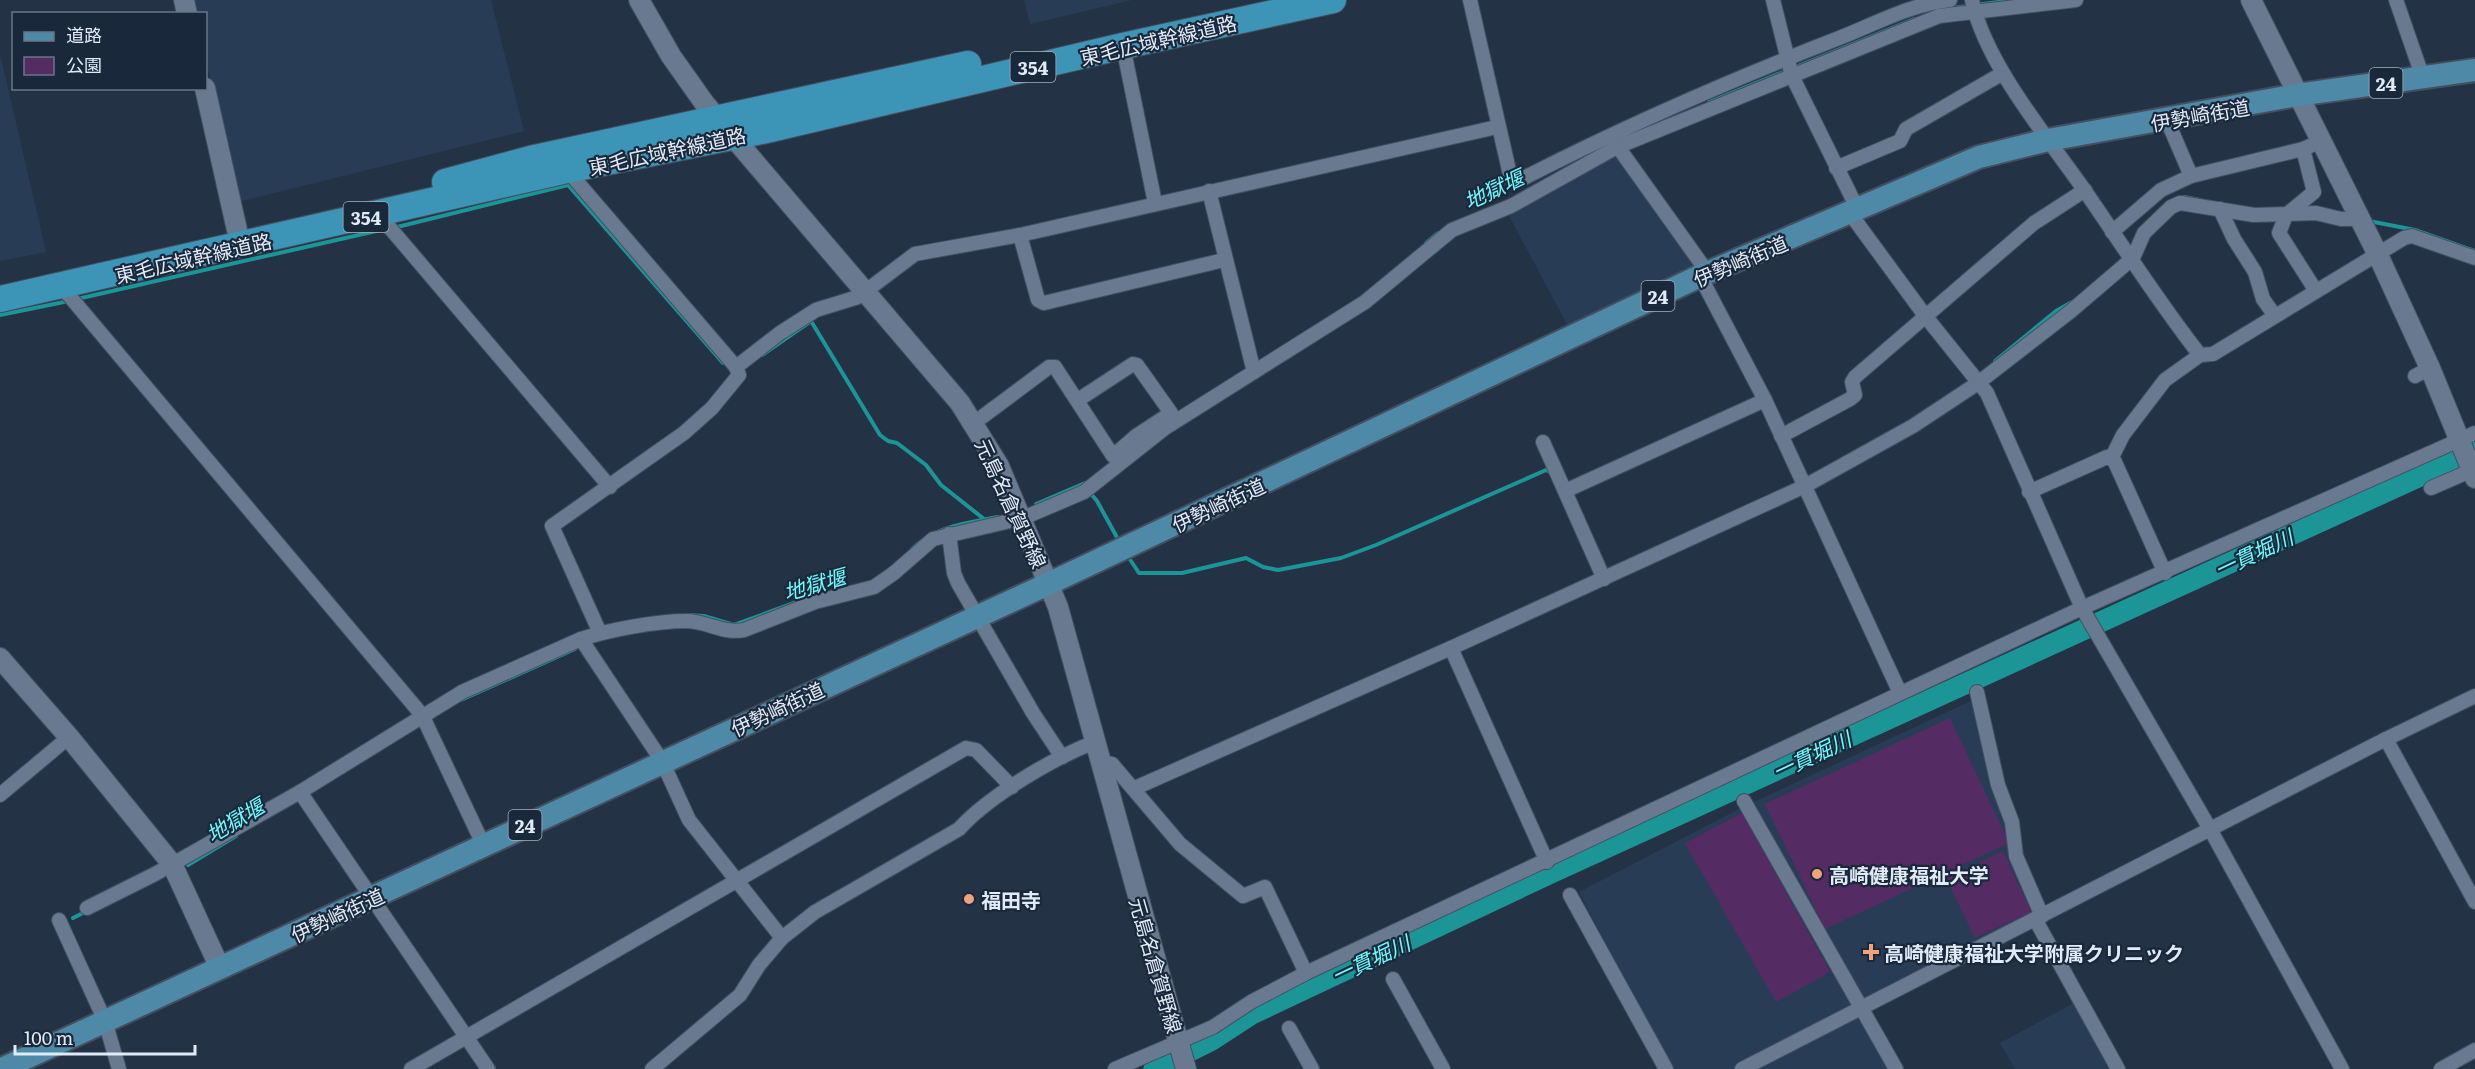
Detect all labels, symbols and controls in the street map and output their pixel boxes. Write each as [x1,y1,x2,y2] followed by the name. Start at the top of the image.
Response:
[1077,6,1239,72] street label: 東毛広域幹線道路
[12,12,207,90] legend
[66,21,102,48] text: 道路
[66,51,102,78] text: 公園
[1010,52,1056,82] road number: 354
[2370,68,2402,98] road number: 24
[2148,91,2252,137] street label: 伊勢崎街道
[586,119,748,181] street label: 東毛広域幹線道路
[1458,159,1532,215] water label: 地獄堰
[344,202,388,232] road number: 354
[112,224,274,290] street label: 東毛広域幹線道路
[1688,227,1792,293] street label: 伊勢崎街道
[1642,281,1674,311] road number: 24
[969,433,1055,573] street label: 元島名倉賀野線
[1166,469,1270,539] street label: 伊勢崎街道
[2208,519,2299,584] water label: 一貫堀川
[779,558,852,607] water label: 地獄堰
[725,673,829,743] street label: 伊勢崎街道
[1766,721,1857,786] water label: 一貫堀川
[199,787,272,849] water label: 地獄堰
[508,810,542,840] road number: 24
[1829,859,1989,889] place label: 高崎健康福祉大学
[1810,867,1824,881] marker: 高崎健康福祉大学
[285,879,389,949] street label: 伊勢崎街道
[981,884,1041,914] place label: 福田寺
[962,892,976,906] marker: 福田寺
[1123,894,1191,1036] street label: 元島名倉賀野線
[1325,925,1416,990] water label: 一貫堀川
[1884,937,2184,967] place label: 高崎健康福祉大学附属クリニック
[1862,943,1880,961] marker: 高崎健康福祉大学附属クリニック
[15,1018,195,1056] scale bar
[24,1024,73,1051] text: 100 m

